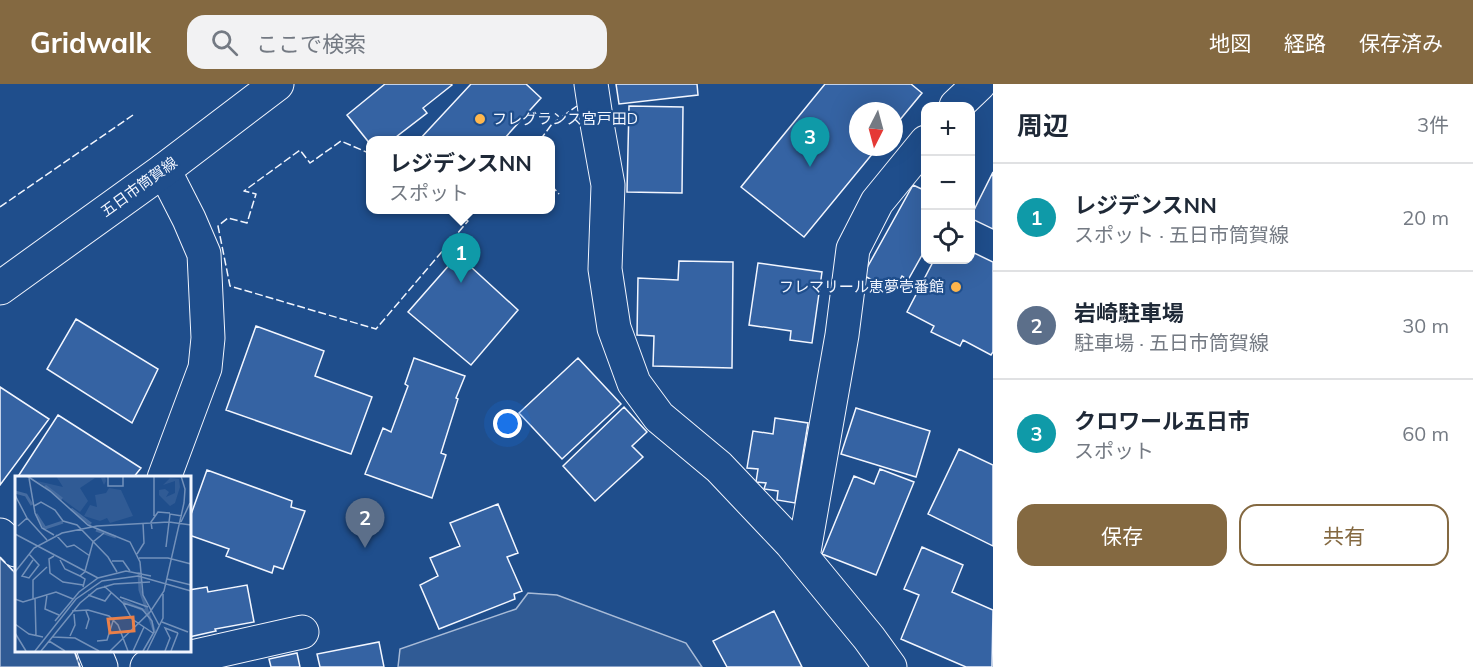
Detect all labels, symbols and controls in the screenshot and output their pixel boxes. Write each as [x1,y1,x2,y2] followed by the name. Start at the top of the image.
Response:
[187,15,607,69] search box
[30,25,151,60] text: Gridwalk
[208,26,241,59] icon: search
[256,30,366,58] text: ここで検索
[1209,30,1251,56] text: 地図
[1284,30,1326,56] text: 経路
[1359,30,1443,56] text: 保存済み
[849,102,903,156] north arrow
[921,102,975,264] map controls
[921,102,975,156] button: +
[492,109,638,128] place label: フレグランス宮戸田D
[1017,109,1069,142] text: 周辺
[473,112,487,126] marker: フレグランス宮戸田D
[1417,112,1449,137] text: 3件
[790,118,830,167] pin: 3
[366,136,555,214] popup
[389,149,532,177] text: レジデンスNN
[97,152,181,221] street label: 五日市筒賀線
[921,156,975,210] button: −
[389,180,469,205] text: スポット
[1074,191,1217,219] text: レジデンスNN
[1031,205,1043,230] text: 1
[1402,205,1449,230] text: 20 m
[921,210,975,264] button: locate
[1074,222,1289,247] text: スポット · 五日市筒賀線
[442,234,480,283] pin: 1
[779,277,944,296] place label: フレマリール恵夢壱番館
[949,280,963,294] marker: フレマリール恵夢壱番館
[1074,299,1184,327] text: 岩崎駐車場
[1031,313,1043,338] text: 2
[1402,313,1449,338] text: 30 m
[1074,330,1269,355] text: 駐車場 · 五日市筒賀線
[1074,407,1250,435] text: クロワール五日市
[493,409,522,438] your location
[1031,421,1043,446] text: 3
[1402,421,1449,446] text: 60 m
[1074,438,1154,463] text: スポット
[15,476,190,652] inset map
[346,498,385,548] pin: 2
[1017,504,1227,566] button: 保存
[1239,504,1449,566] button: 共有

